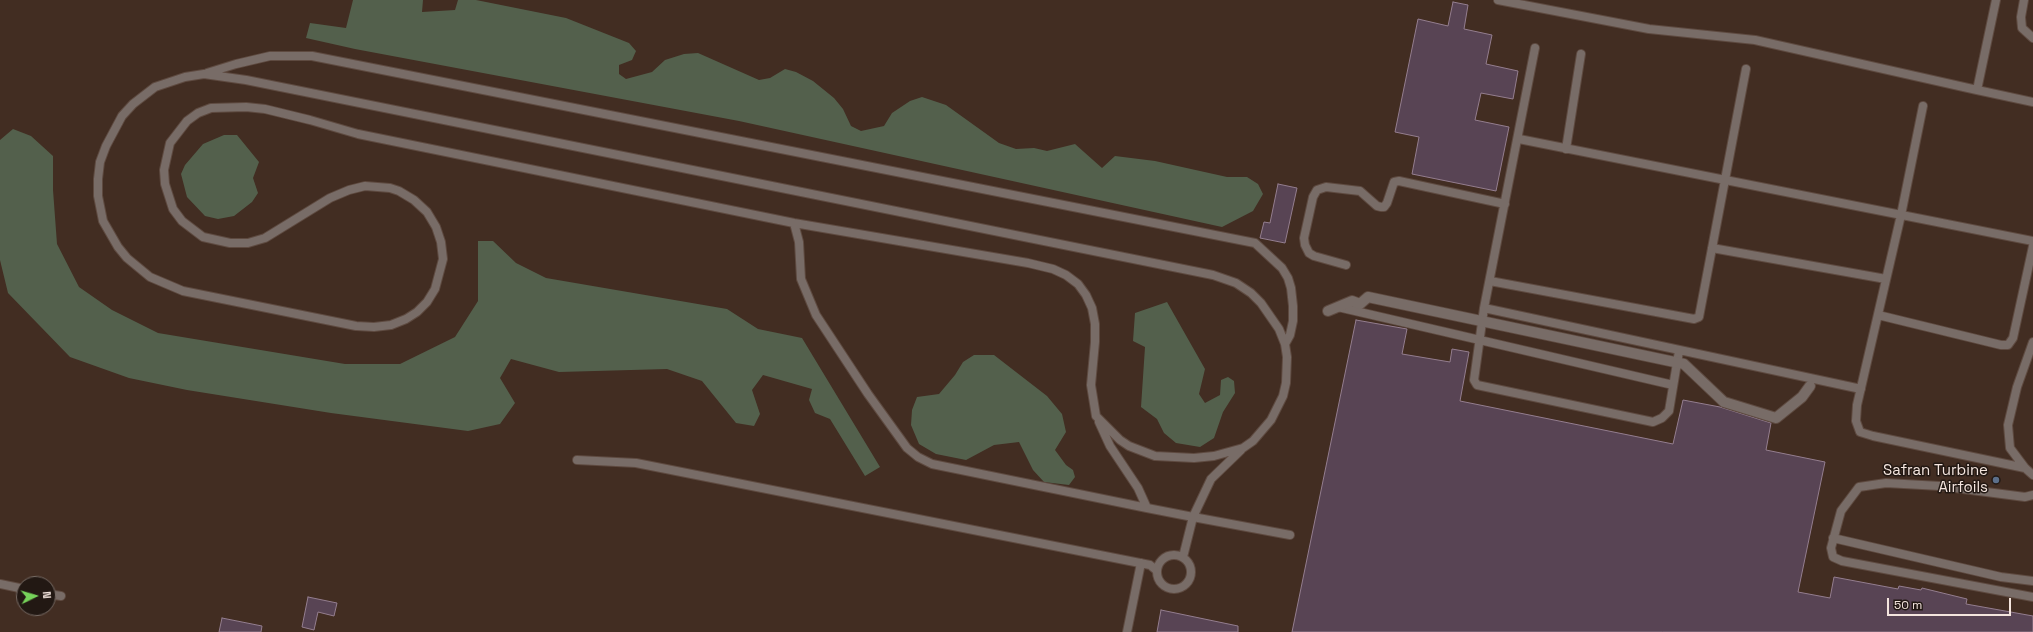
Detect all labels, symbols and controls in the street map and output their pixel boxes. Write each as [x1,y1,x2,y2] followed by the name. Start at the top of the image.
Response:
[1883,462,1988,497] place label: Safran Turbine Airfoils
[1991,475,2001,485] marker: Safran Turbine Airfoils
[16,576,56,616] north arrow
[1889,590,2013,616] scale bar
[40,591,54,599] text: N
[1894,597,1922,613] text: 50 m

